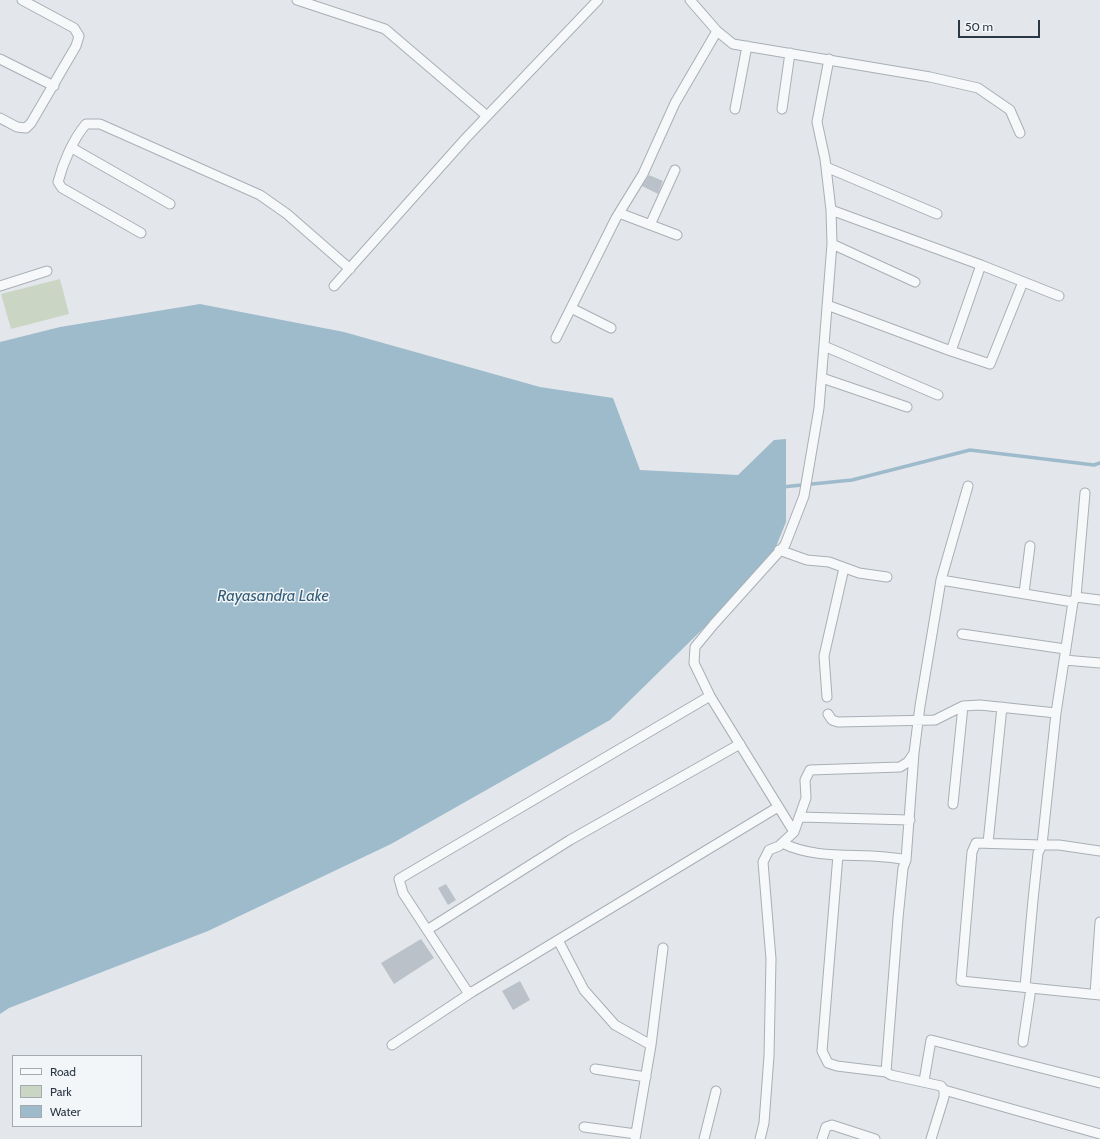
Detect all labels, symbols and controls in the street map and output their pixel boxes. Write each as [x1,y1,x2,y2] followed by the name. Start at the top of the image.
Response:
[960,12,1042,38] scale bar
[965,19,993,34] text: 50 m
[217,586,329,606] water label: Rayasandra Lake
[12,1055,142,1127] legend
[50,1064,76,1079] text: Road
[50,1084,72,1099] text: Park
[50,1104,80,1119] text: Water

